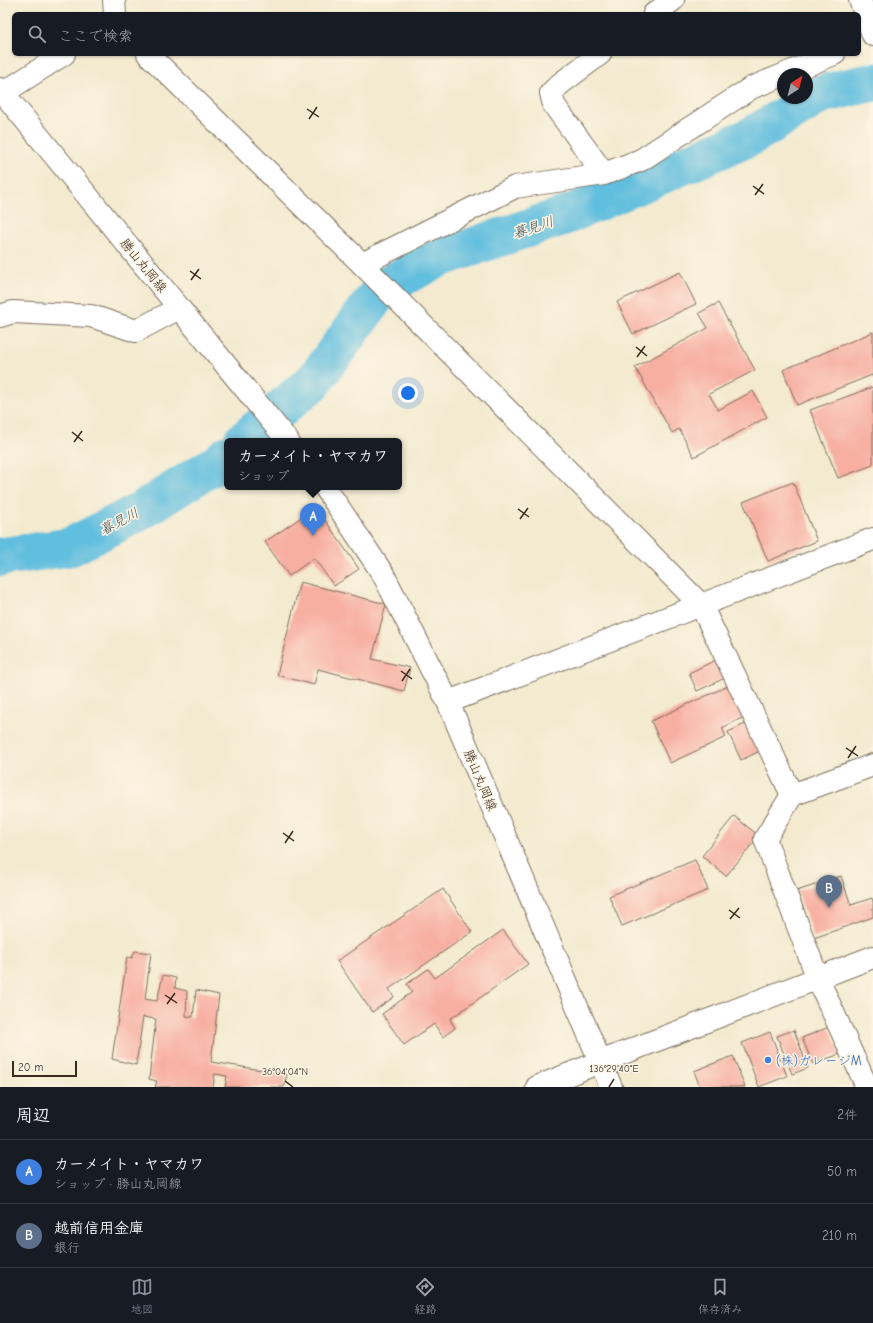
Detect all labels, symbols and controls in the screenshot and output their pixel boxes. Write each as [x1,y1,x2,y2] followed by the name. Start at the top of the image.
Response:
[12,12,861,56] search box
[26,23,48,45] icon: search
[58,27,133,45] text: ここで検索
[777,68,813,104] north arrow
[511,213,556,242] water label: 暮見川
[117,235,171,296] street label: 勝山丸岡線
[398,383,418,403] your location
[224,438,402,490] popup
[238,447,388,465] text: カーメイト・ヤマカワ
[238,468,289,483] text: ショップ
[300,503,326,536] pin: A
[97,504,142,539] water label: 暮見川
[461,747,501,814] street label: 勝山丸岡線
[816,875,842,908] pin: B
[776,1053,862,1068] place label: (株)ガレージM
[763,1055,773,1065] marker: (株)ガレージM
[12,1059,77,1078] scale bar
[18,1061,43,1074] text: 20 m
[589,1063,639,1075] text: 136°29'40"E
[262,1066,308,1078] text: 36°04'04"N
[16,1106,50,1125] text: 周辺
[837,1107,857,1122] text: 2件
[54,1155,204,1173] text: カーメイト・ヤマカワ
[25,1164,33,1179] text: A
[827,1164,857,1179] text: 50 m
[54,1176,181,1191] text: ショップ · 勝山丸岡線
[54,1219,144,1237] text: 越前信用金庫
[25,1228,33,1243] text: B
[822,1228,857,1243] text: 210 m
[54,1240,80,1255] text: 銀行
[131,1276,153,1316] tab: 地図
[414,1276,436,1316] tab: 経路
[698,1276,742,1316] tab: 保存済み

